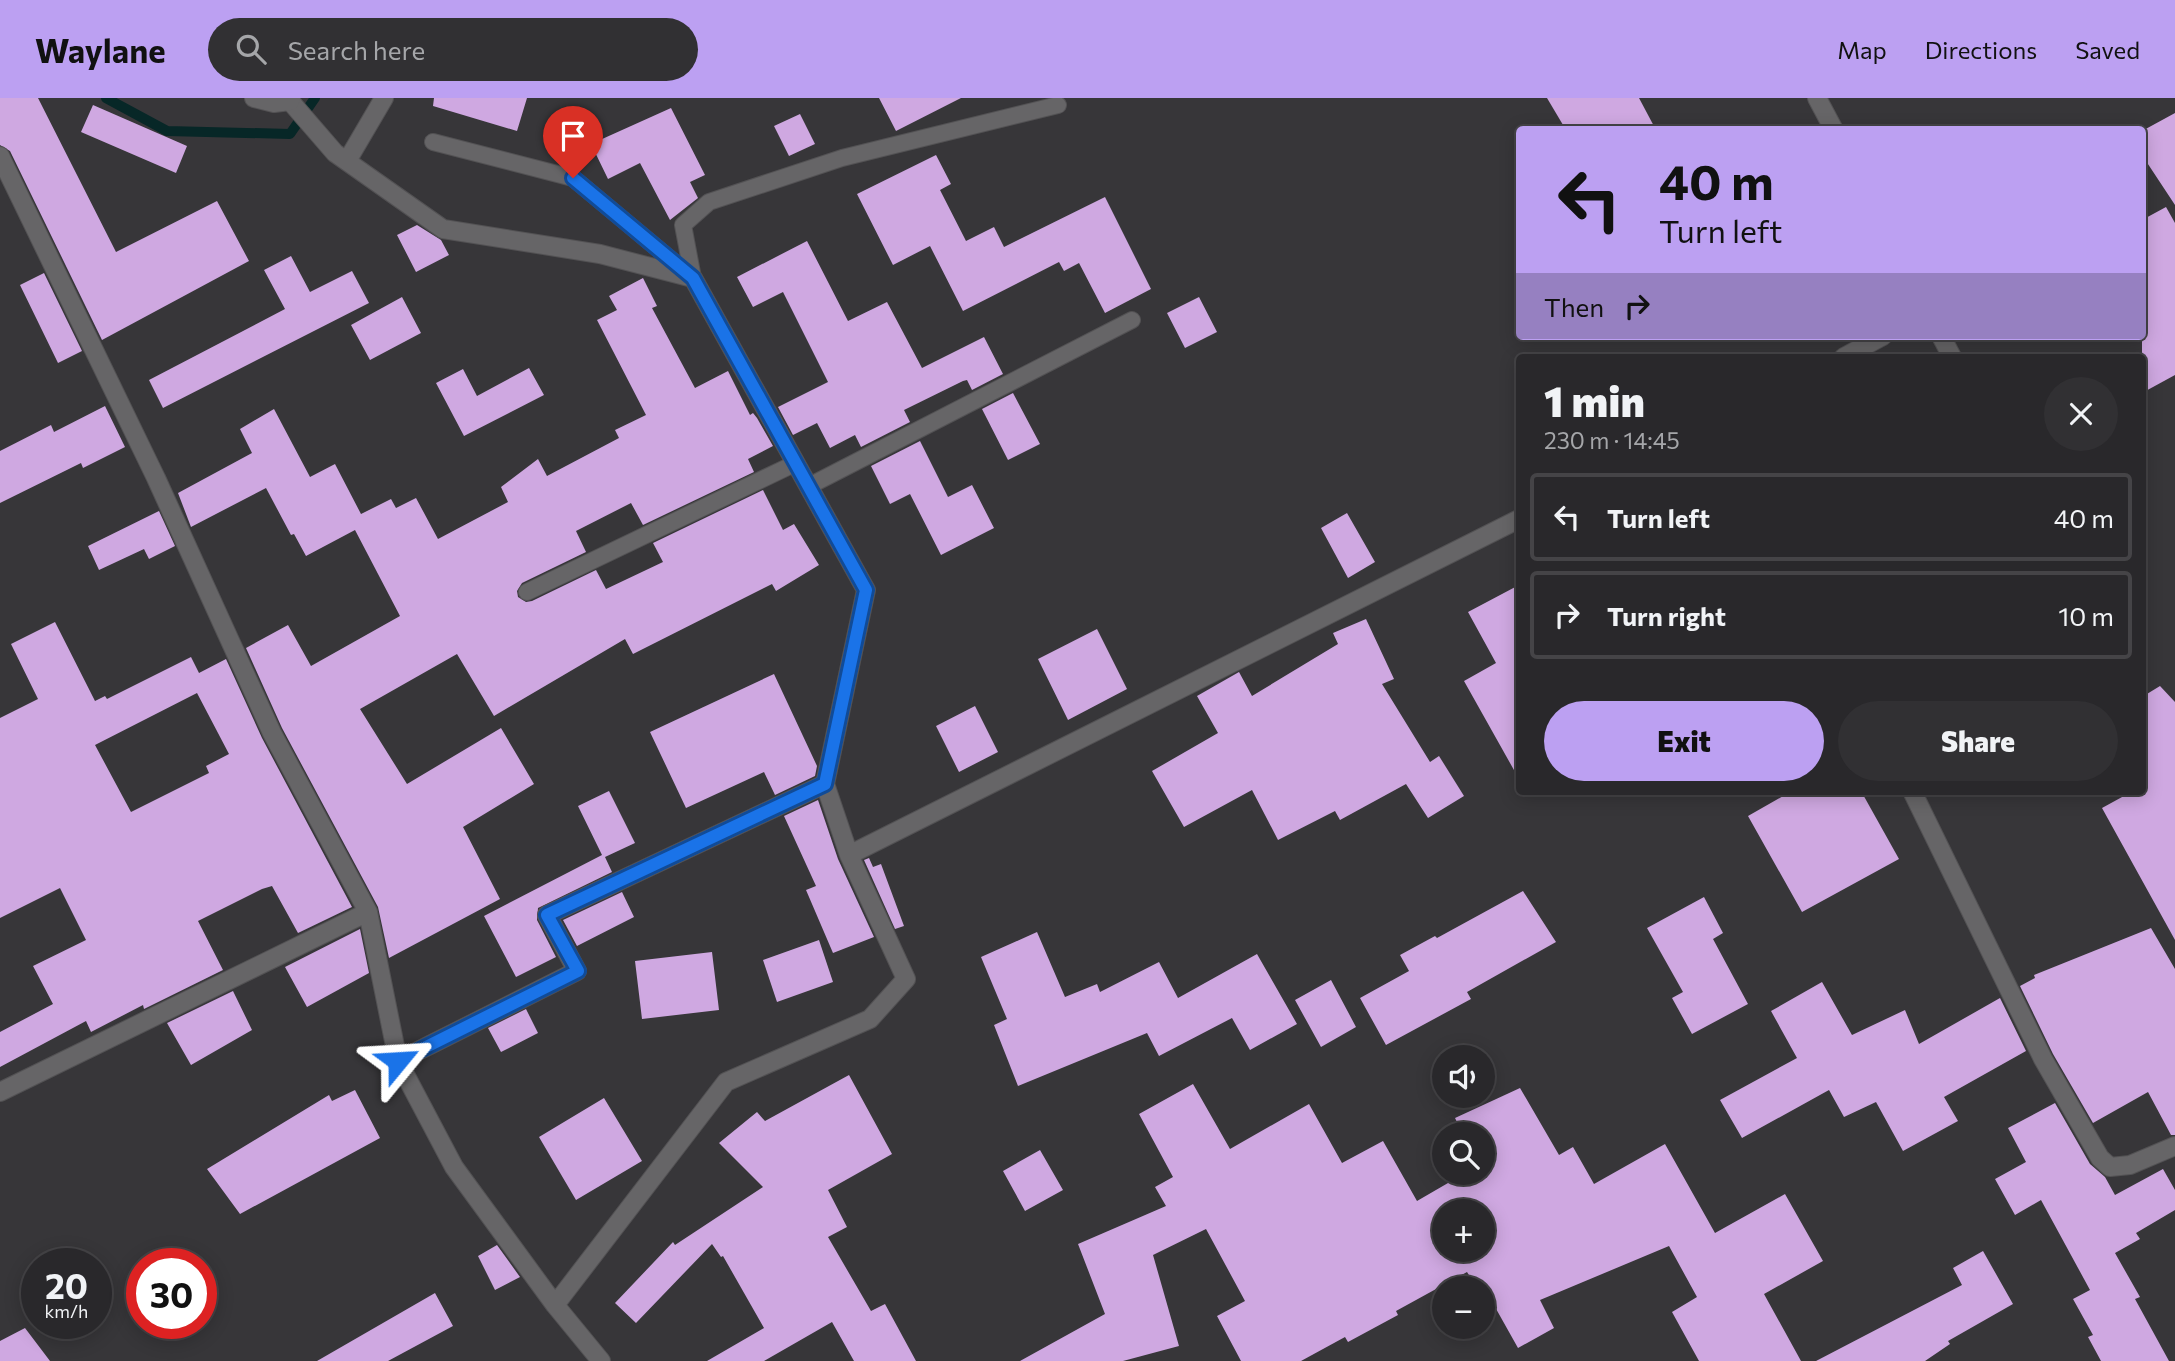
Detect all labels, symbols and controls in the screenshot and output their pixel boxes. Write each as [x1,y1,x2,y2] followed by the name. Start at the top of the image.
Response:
[208,18,698,81] search box
[35,29,166,70] text: Waylane
[232,30,270,68] icon: search
[288,34,425,65] text: Search here
[1837,35,1887,64] text: Map
[1925,35,2037,64] text: Directions
[2075,35,2140,64] text: Saved
[543,106,603,178] pin
[554,117,592,155] icon: arrive
[1659,150,1774,210] text: 40 m
[1544,154,1635,245] icon: left
[1659,210,1783,250] text: Turn left
[1618,287,1656,325] icon: right
[1544,291,1604,322] text: Then
[1544,374,1645,426] text: 1 min
[2044,377,2118,451] button: close
[1544,426,1680,454] text: 230 m · 14:45
[1548,498,1586,536] icon: left
[1607,502,1710,533] text: Turn left
[2054,502,2114,533] text: 40 m
[1548,596,1586,634] icon: right
[1607,600,1726,631] text: Turn right
[2058,600,2114,631] text: 10 m
[1544,701,1824,781] button: Exit
[1838,701,2118,781] button: Share
[361,1024,435,1098] position arrow
[1432,1045,1495,1339] map controls
[1432,1045,1495,1108] button: sound
[1432,1122,1495,1185] button: search
[1432,1199,1495,1262] button: +
[126,1248,217,1339] speed limit sign: 30
[45,1263,88,1306] text: 20
[1432,1276,1495,1339] button: −
[45,1300,88,1322] text: km/h

